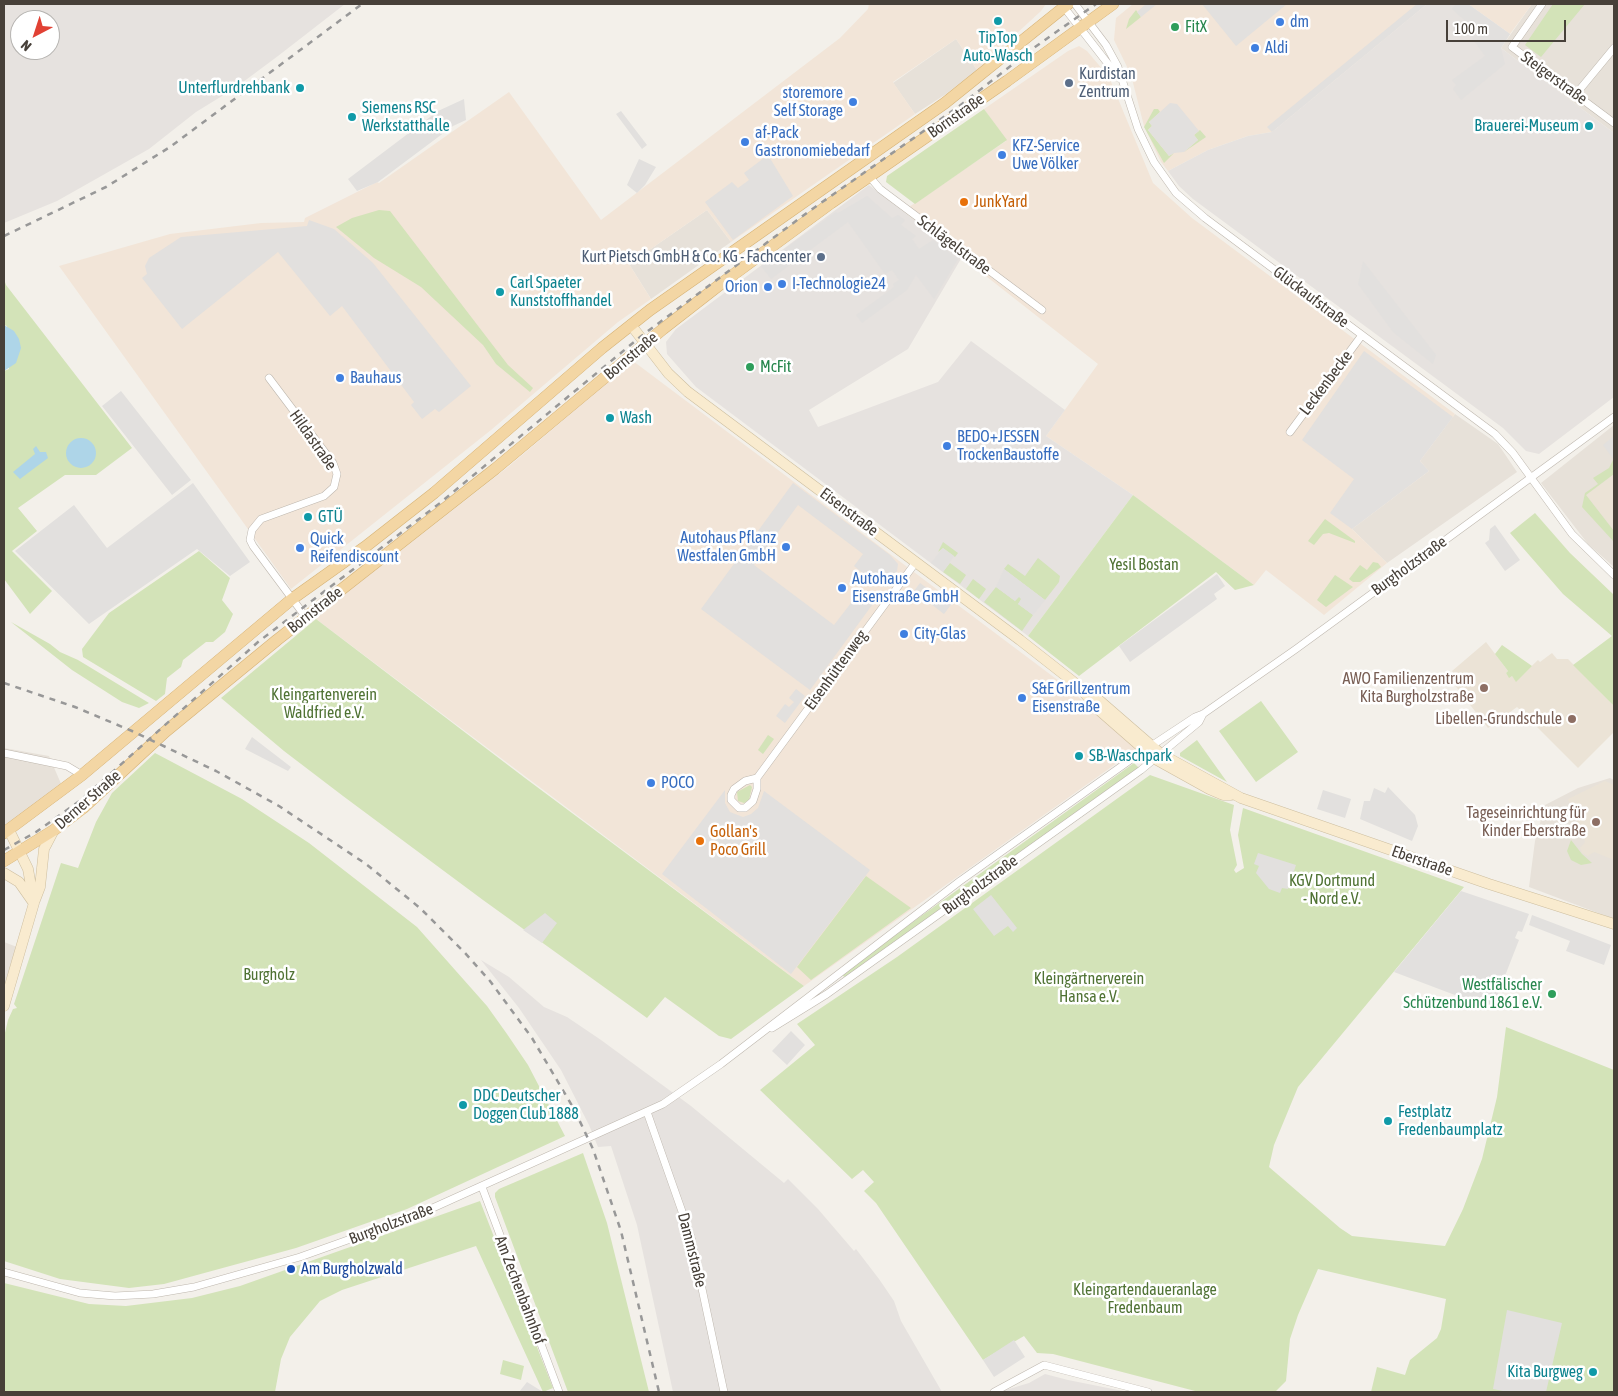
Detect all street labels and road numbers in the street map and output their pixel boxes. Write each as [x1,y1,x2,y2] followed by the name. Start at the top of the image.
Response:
[1517,47,1591,109] street label: Steigerstraße
[924,90,988,142] street label: Bornstraße
[913,211,995,279] street label: Schlägelstraße
[1269,262,1353,332] street label: Glückaufstraße
[600,328,662,384] street label: Bornstraße
[1296,347,1356,419] street label: Leckenbecke
[285,406,341,474] street label: Hildastraße
[816,484,882,540] street label: Eisenstraße
[1368,532,1450,600] street label: Burgholzstraße
[284,583,346,637] street label: Bornstraße
[801,626,871,714] street label: Eisenhüttenweg
[51,766,125,834] street label: Derner Straße
[1389,842,1455,880] street label: Eberstraße
[939,851,1021,919] street label: Burgholzstraße
[346,1199,436,1249] street label: Burgholzstraße
[673,1211,711,1289] street label: Dammstraße
[490,1233,550,1347] street label: Am Zechenbahnhof

